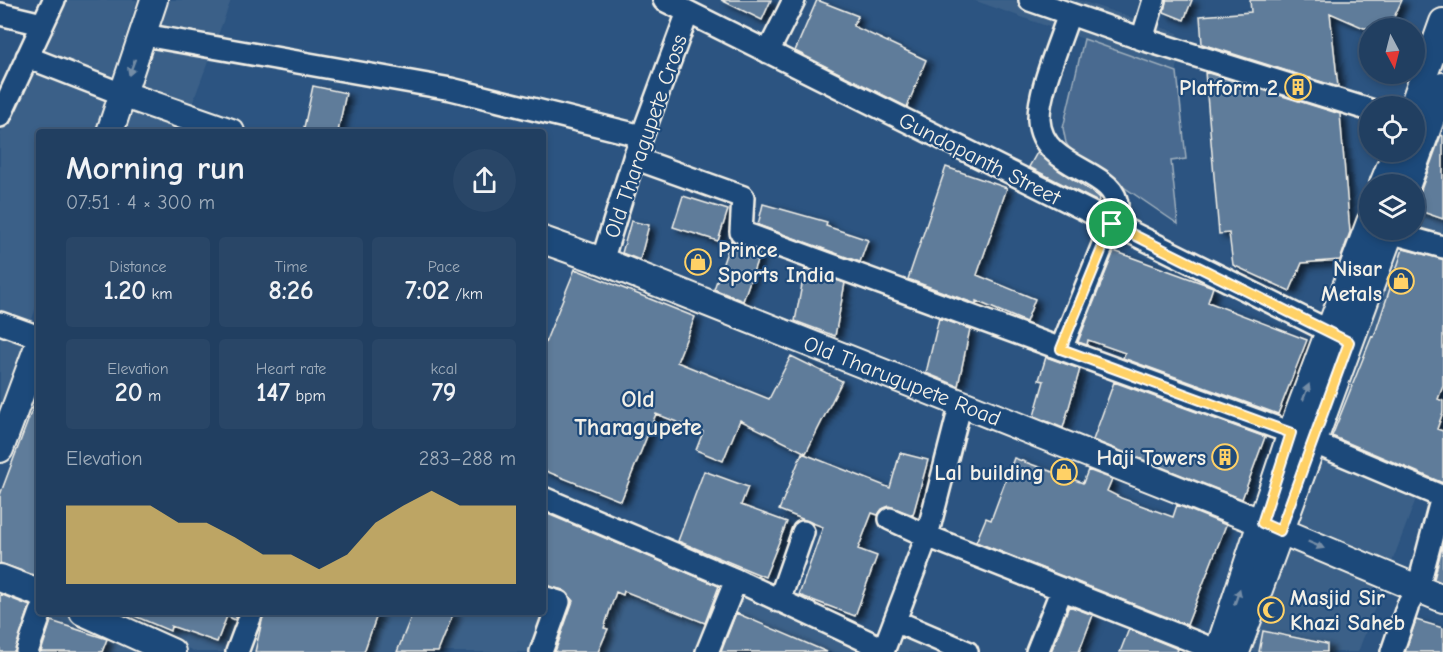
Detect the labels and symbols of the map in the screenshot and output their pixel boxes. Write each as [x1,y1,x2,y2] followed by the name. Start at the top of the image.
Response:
[1359,18,1425,84] north arrow
[599,31,693,242] street label: Old Tharagupete Cross
[127,58,137,76] one-way arrow
[1283,72,1313,102] building icon: Platform 2
[1179,75,1278,101] place label: Platform 2
[894,107,1065,211] street label: Gundopanth Street
[1086,198,1137,249] pin
[718,237,835,288] place label: Prince Sports India
[683,247,713,277] shop icon: Prince Sports India
[1321,256,1382,307] place label: Nisar Metals
[1386,266,1416,296] shop icon: Nisar Metals
[800,330,1005,432] street label: Old Tharugupete Road
[1302,383,1312,401] one-way arrow
[574,385,702,441] district label: Old Tharagupete
[1210,442,1240,472] building icon: Haji Towers
[1096,445,1206,471] place label: Haji Towers
[1049,457,1079,487] shop icon: Lal building
[934,460,1044,486] place label: Lal building
[1307,541,1324,550] one-way arrow
[1290,585,1405,636] place label: Masjid Sir Khazi Saheb
[1232,588,1242,606] one-way arrow
[1256,595,1286,625] mosque icon: Masjid Sir Khazi Saheb

